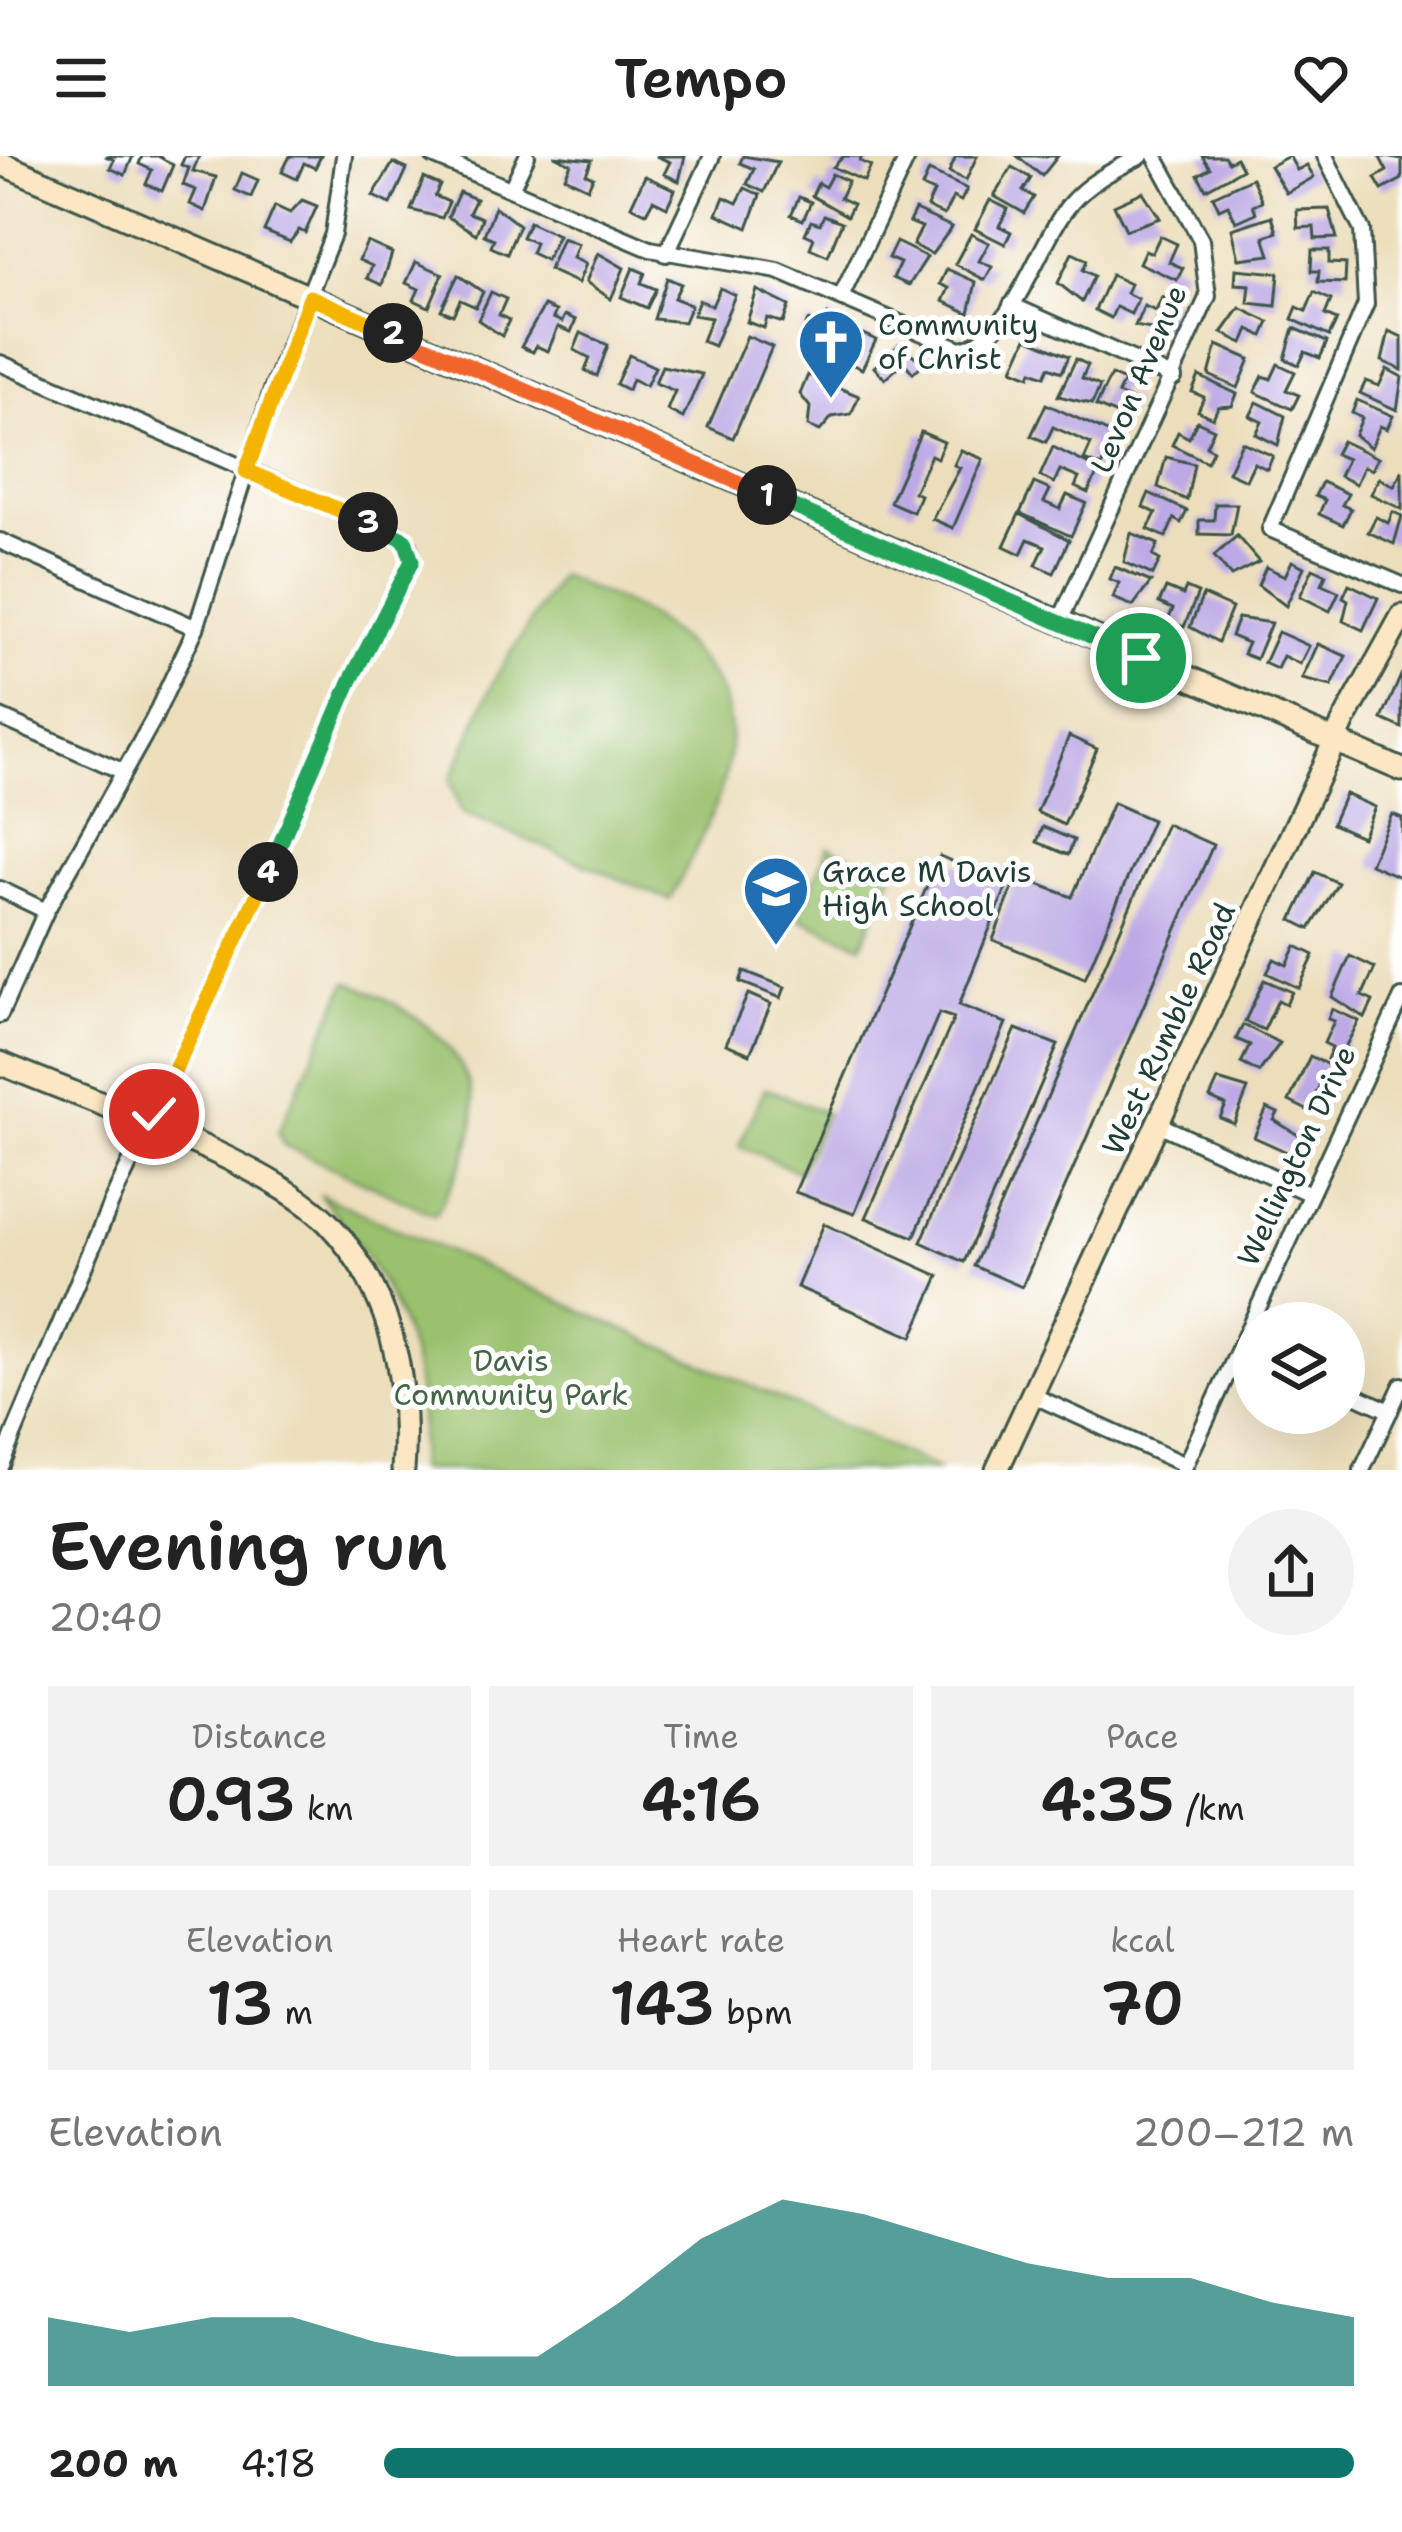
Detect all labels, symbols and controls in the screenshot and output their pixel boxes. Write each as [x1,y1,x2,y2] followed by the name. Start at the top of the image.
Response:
[614,42,788,114] text: Tempo
[48,45,114,111] icon: menu
[1288,45,1354,111] icon: heart
[1080,278,1197,479] street label: Levon Avenue
[363,303,423,363] pin: 2
[878,304,1039,379] place label: Community of Christ
[796,307,866,401] church icon: Community of Christ
[381,310,405,355] text: 2
[737,465,797,525] pin: 1
[759,472,775,517] text: 1
[338,492,398,552] pin: 3
[356,499,380,544] text: 3
[1090,607,1192,709] pin
[1108,625,1174,691] icon: arrive
[238,842,298,902] pin: 4
[256,849,280,894] text: 4
[822,851,1032,926] place label: Grace M Davis High School
[741,854,811,948] school or university icon: Grace M Davis High School
[1092,896,1245,1162] street label: West Rumble Road
[1227,1039,1366,1273] street label: Wellington Drive
[103,1063,205,1165] pin
[121,1081,187,1147] icon: check
[1233,1302,1365,1434] map controls
[1233,1302,1365,1434] button: layers
[393,1340,629,1415] park label: Davis Community Park
[48,1502,448,1590] text: Evening run
[1228,1509,1354,1635] button: share
[48,1591,163,1643] text: 20:40
[192,1714,327,1759] text: Distance
[663,1714,739,1759] text: Time
[1106,1714,1179,1759] text: Pace
[166,1759,296,1839] text: 0.93
[640,1759,762,1839] text: 4:16
[1040,1759,1174,1839] text: 4:35
[296,1786,353,1831] text: km
[1174,1786,1245,1831] text: /km
[186,1918,334,1963] text: Elevation
[617,1918,785,1963] text: Heart rate
[1110,1918,1174,1963] text: kcal
[206,1963,273,2043] text: 13
[609,1963,715,2043] text: 143
[1101,1963,1184,2043] text: 70
[273,1990,313,2035] text: m
[715,1990,793,2035] text: bpm
[48,2106,223,2158] text: Elevation
[1132,2106,1354,2158] text: 200–212 m
[48,2437,178,2489] text: 200 m
[240,2437,317,2489] text: 4:18

